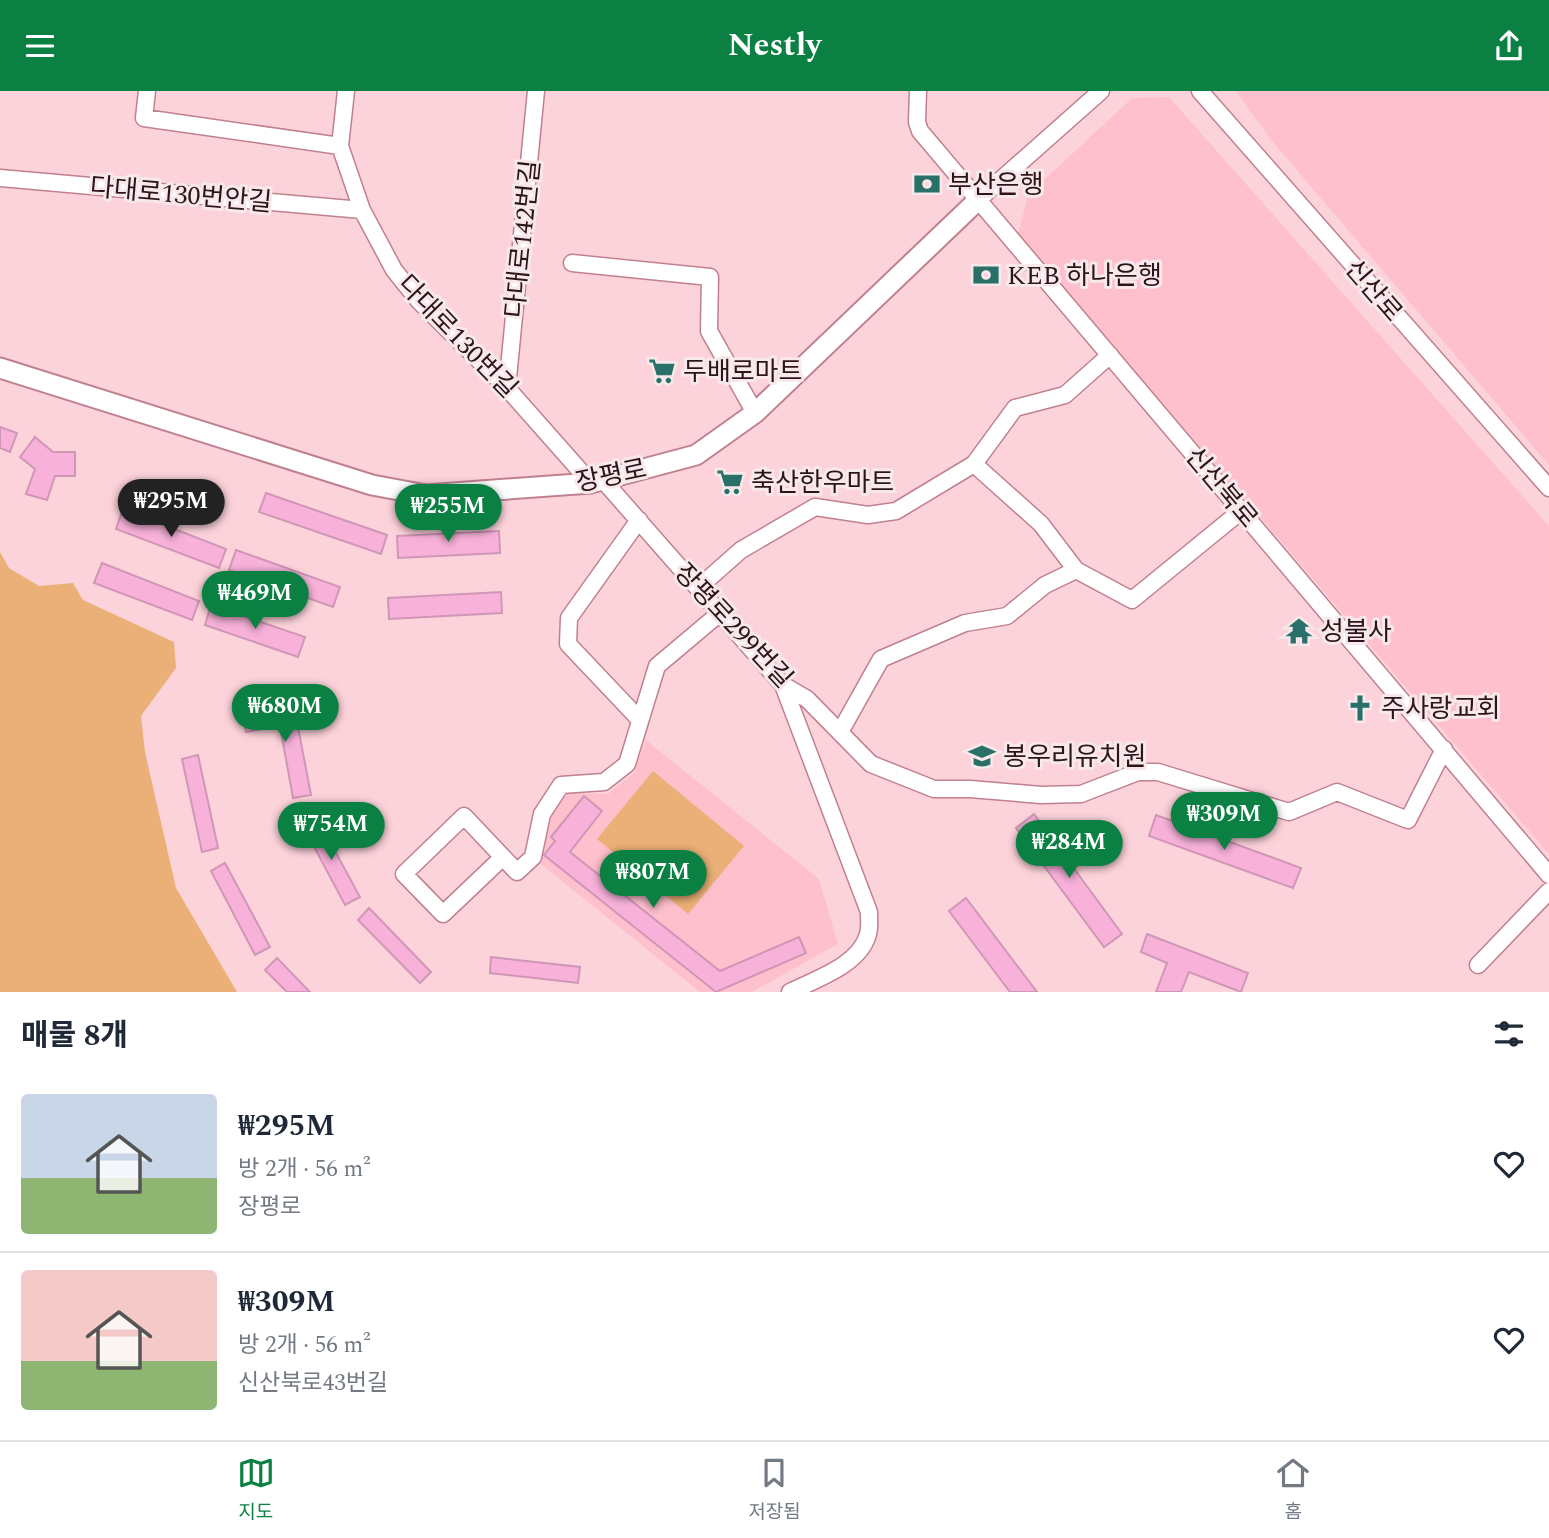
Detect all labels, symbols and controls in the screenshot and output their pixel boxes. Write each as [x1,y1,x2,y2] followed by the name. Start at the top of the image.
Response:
[728,21,821,70] text: Nestly
[21,27,59,65] icon: menu
[1490,27,1528,65] icon: share
[495,158,551,320] street label: 다대로142번길
[948,165,1044,205] place label: 부산은행
[88,167,274,223] street label: 다대로130번안길
[912,169,942,199] bank icon: 부산은행
[1335,250,1412,331] street label: 신산로
[1007,256,1162,296] place label: KEB 하나은행
[971,260,1001,290] bank icon: KEB 하나은행
[388,266,527,408] street label: 다대로130번길
[683,352,803,392] place label: 두배로마트
[647,356,677,386] supermarket icon: 두배로마트
[1175,438,1267,537] street label: 신산북로
[572,449,650,503] street label: 장평로
[751,463,895,503] place label: 축산한우마트
[715,467,745,497] supermarket icon: 축산한우마트
[122,479,220,539] pin: ₩295M
[134,484,208,519] text: ₩295M
[399,484,497,544] pin: ₩255M
[411,489,485,524] text: ₩255M
[665,554,802,697] street label: 장평로299번길
[206,571,304,631] pin: ₩469M
[218,576,292,611] text: ₩469M
[1320,612,1392,652] place label: 성불사
[1284,616,1314,646] temple icon: 성불사
[236,685,334,744] pin: ₩680M
[248,689,322,724] text: ₩680M
[1381,689,1501,729] place label: 주사랑교회
[1345,693,1375,723] church icon: 주사랑교회
[1003,737,1147,777] place label: 봉우리유치원
[967,741,997,771] school or university icon: 봉우리유치원
[1175,793,1273,852] pin: ₩309M
[1187,797,1261,832] text: ₩309M
[282,803,380,862] pin: ₩754M
[294,807,368,842] text: ₩754M
[1020,821,1118,880] pin: ₩284M
[1032,825,1106,860] text: ₩284M
[604,851,702,910] pin: ₩807M
[616,855,690,890] text: ₩807M
[21,1013,128,1059] text: 매물 8개
[1490,1015,1528,1053] icon: filters
[238,1103,335,1149] text: ₩295M
[77,1122,161,1206] icon: home
[1490,1145,1528,1183] icon: heart
[238,1152,371,1187] text: 방 2개 · 56 m²
[238,1190,301,1225] text: 장평로
[238,1279,335,1325] text: ₩309M
[77,1298,161,1382] icon: home
[1490,1321,1528,1359] icon: heart
[238,1328,371,1363] text: 방 2개 · 56 m²
[238,1366,388,1401] text: 신산북로43번길
[237,1454,275,1527] tab: 지도
[748,1454,801,1527] tab: 저장됨
[1274,1454,1312,1527] tab: 홈

